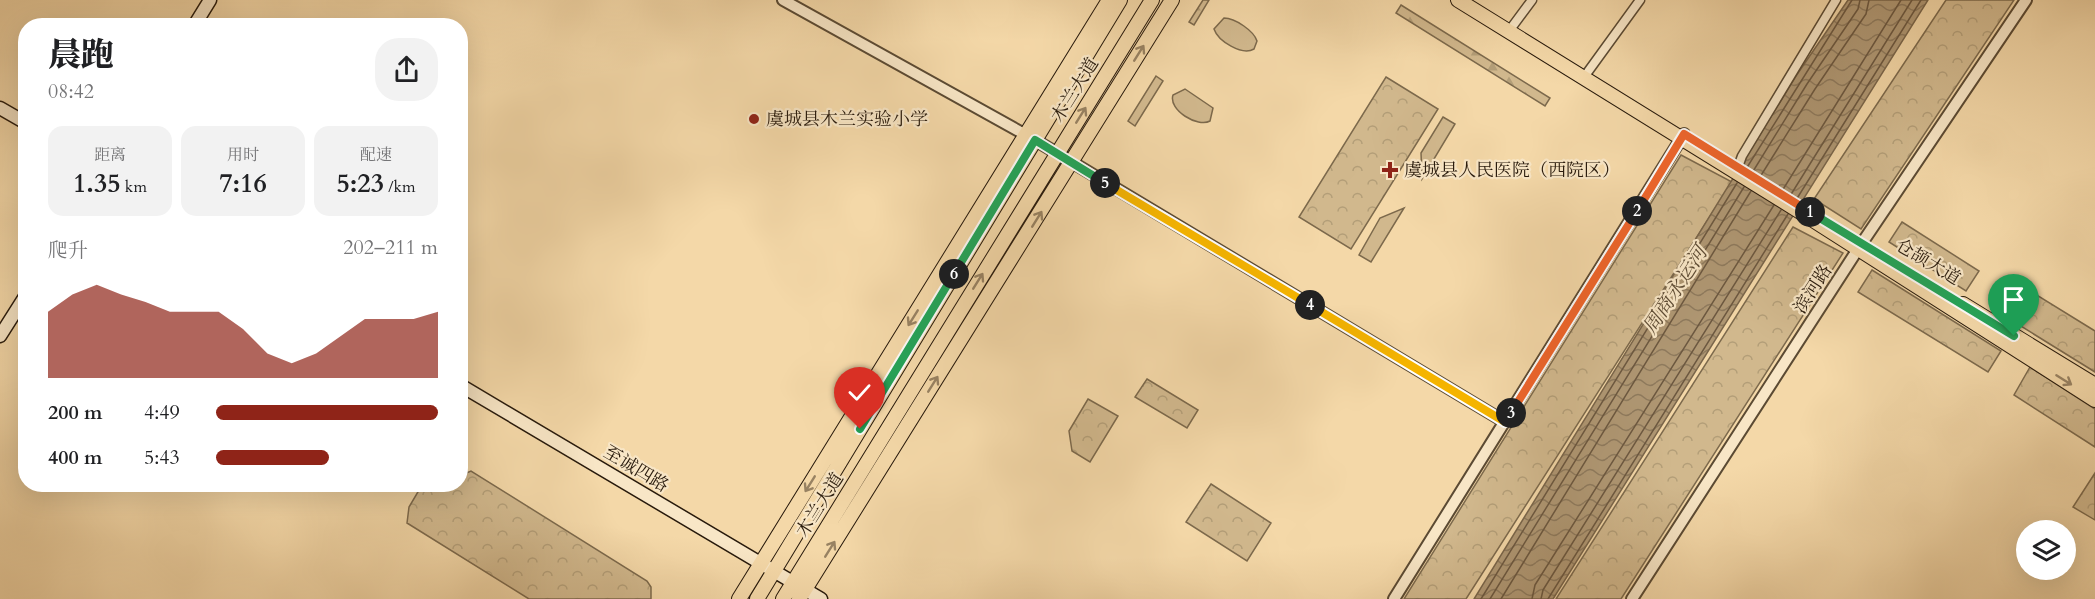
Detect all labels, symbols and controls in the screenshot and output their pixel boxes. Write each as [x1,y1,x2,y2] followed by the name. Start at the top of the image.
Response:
[48,33,114,78] text: 晨跑
[375,38,438,101] button: share
[1134,45,1146,62] one-way arrow
[1045,53,1105,127] street label: 木兰大道
[48,78,94,105] text: 08:42
[766,107,928,132] place label: 虞城县木兰实验小学
[1075,107,1087,124] one-way arrow
[747,112,761,126] marker: 虞城县木兰实验小学
[94,144,126,166] text: 距离
[227,144,259,166] text: 用时
[360,144,392,166] text: 配速
[1404,158,1620,183] place label: 虞城县人民医院（西院区）
[1381,161,1399,179] marker: 虞城县人民医院（西院区）
[73,166,121,201] text: 1.35
[219,166,267,201] text: 7:16
[336,166,384,201] text: 5:23
[1090,168,1120,198] pin: 5
[1101,172,1109,194] text: 5
[121,176,147,198] text: km
[384,176,416,198] text: /km
[1622,196,1652,226] pin: 2
[1795,197,1825,227] pin: 1
[1633,200,1641,222] text: 2
[1806,201,1814,223] text: 1
[1030,210,1043,227] one-way arrow
[1891,233,1965,291] street label: 仓颉大道
[343,234,438,261] text: 202–211 m
[48,237,88,264] text: 爬升
[1636,238,1715,339] water label: 周商永运河
[939,259,969,289] pin: 6
[1788,260,1838,318] street label: 滨河路
[950,263,958,285] text: 6
[973,273,985,290] one-way arrow
[1988,274,2039,336] pin
[1997,283,2030,316] icon: arrive
[1295,290,1325,320] pin: 4
[1306,294,1314,316] text: 4
[907,309,919,326] one-way arrow
[834,367,885,429] pin
[2055,374,2072,386] one-way arrow
[843,376,876,409] icon: check
[928,376,940,393] one-way arrow
[1496,398,1526,428] pin: 3
[48,399,103,426] text: 200 m
[144,399,180,426] text: 4:49
[1507,402,1515,424] text: 3
[599,440,673,498] street label: 至诚四路
[48,444,103,471] text: 400 m
[144,444,180,471] text: 5:43
[790,468,850,542] street label: 木兰大道
[804,475,816,492] one-way arrow
[2016,520,2076,580] map controls
[2016,520,2076,580] button: layers
[824,541,836,558] one-way arrow

